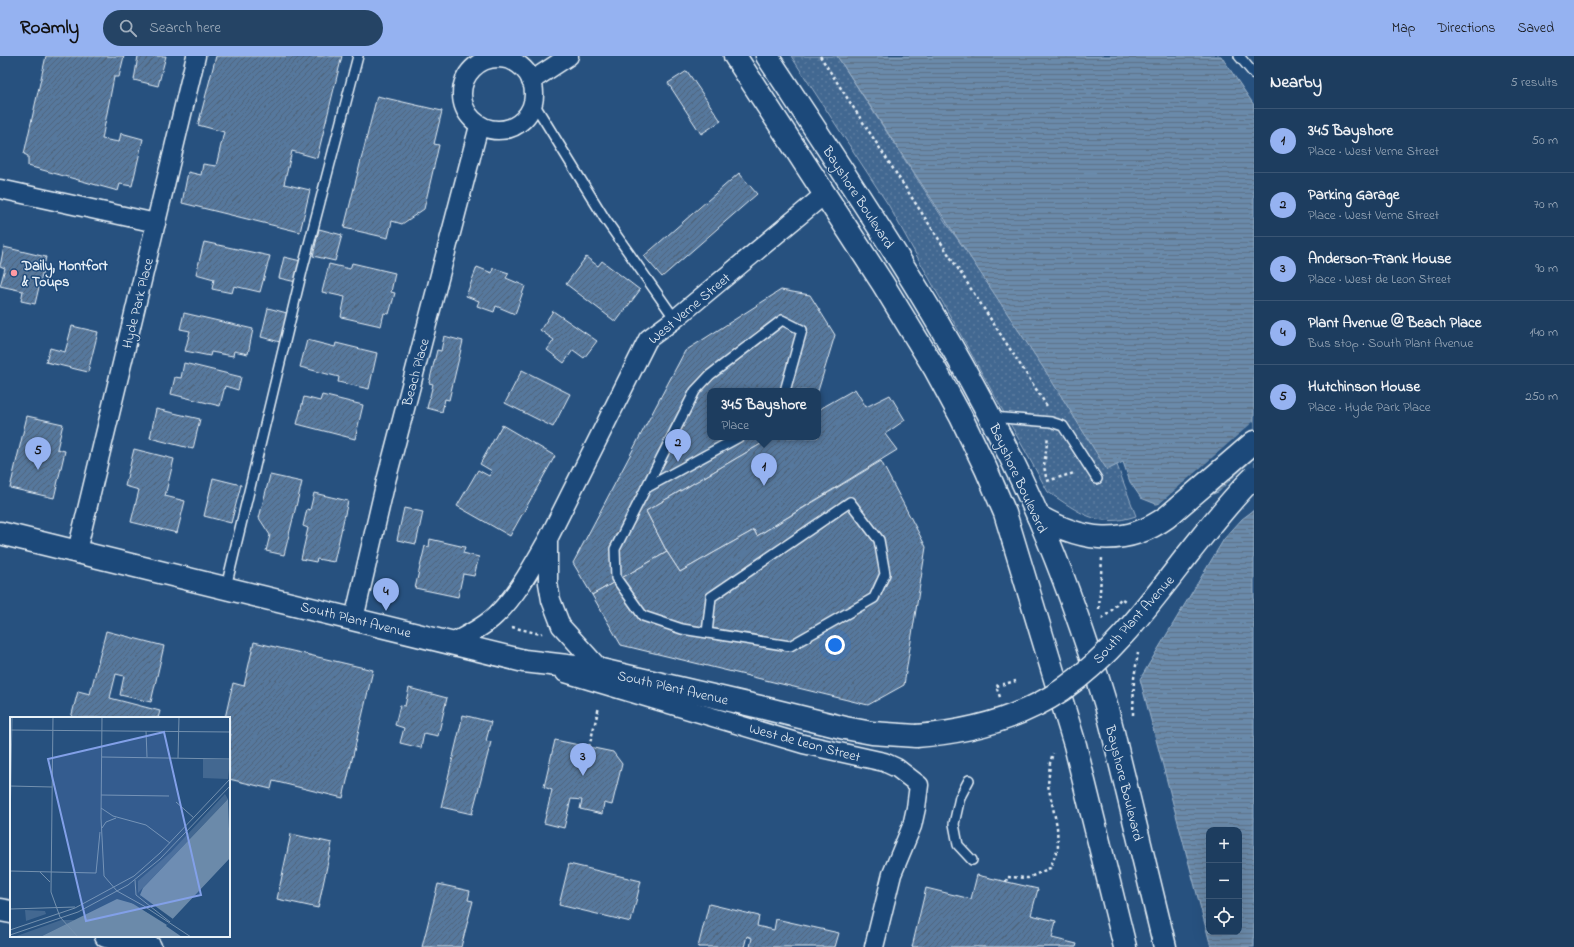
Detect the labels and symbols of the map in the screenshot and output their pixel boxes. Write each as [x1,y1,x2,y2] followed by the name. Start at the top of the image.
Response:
[815,142,899,254] street label: Bayshore Boulevard
[117,255,161,351] street label: Hyde Park Place
[21,256,108,293] place label: Daily, Montfort & Toups
[9,268,19,278] marker: Daily, Montfort & Toups
[644,268,736,350] street label: West Verne Street
[397,336,436,410] street label: Beach Place
[982,420,1052,537] street label: Bayshore Boulevard
[665,429,691,462] pin: 2
[25,437,51,470] pin: 5
[751,453,777,486] pin: 1
[1088,570,1180,669] street label: South Plant Avenue
[373,578,399,611] pin: 4
[298,597,414,645] street label: South Plant Avenue
[825,635,845,655] your location
[615,665,731,712] street label: South Plant Avenue
[10,717,230,937] inset map
[747,718,863,768] street label: West de Leon Street
[1098,722,1148,844] street label: Bayshore Boulevard
[570,743,596,776] pin: 3

